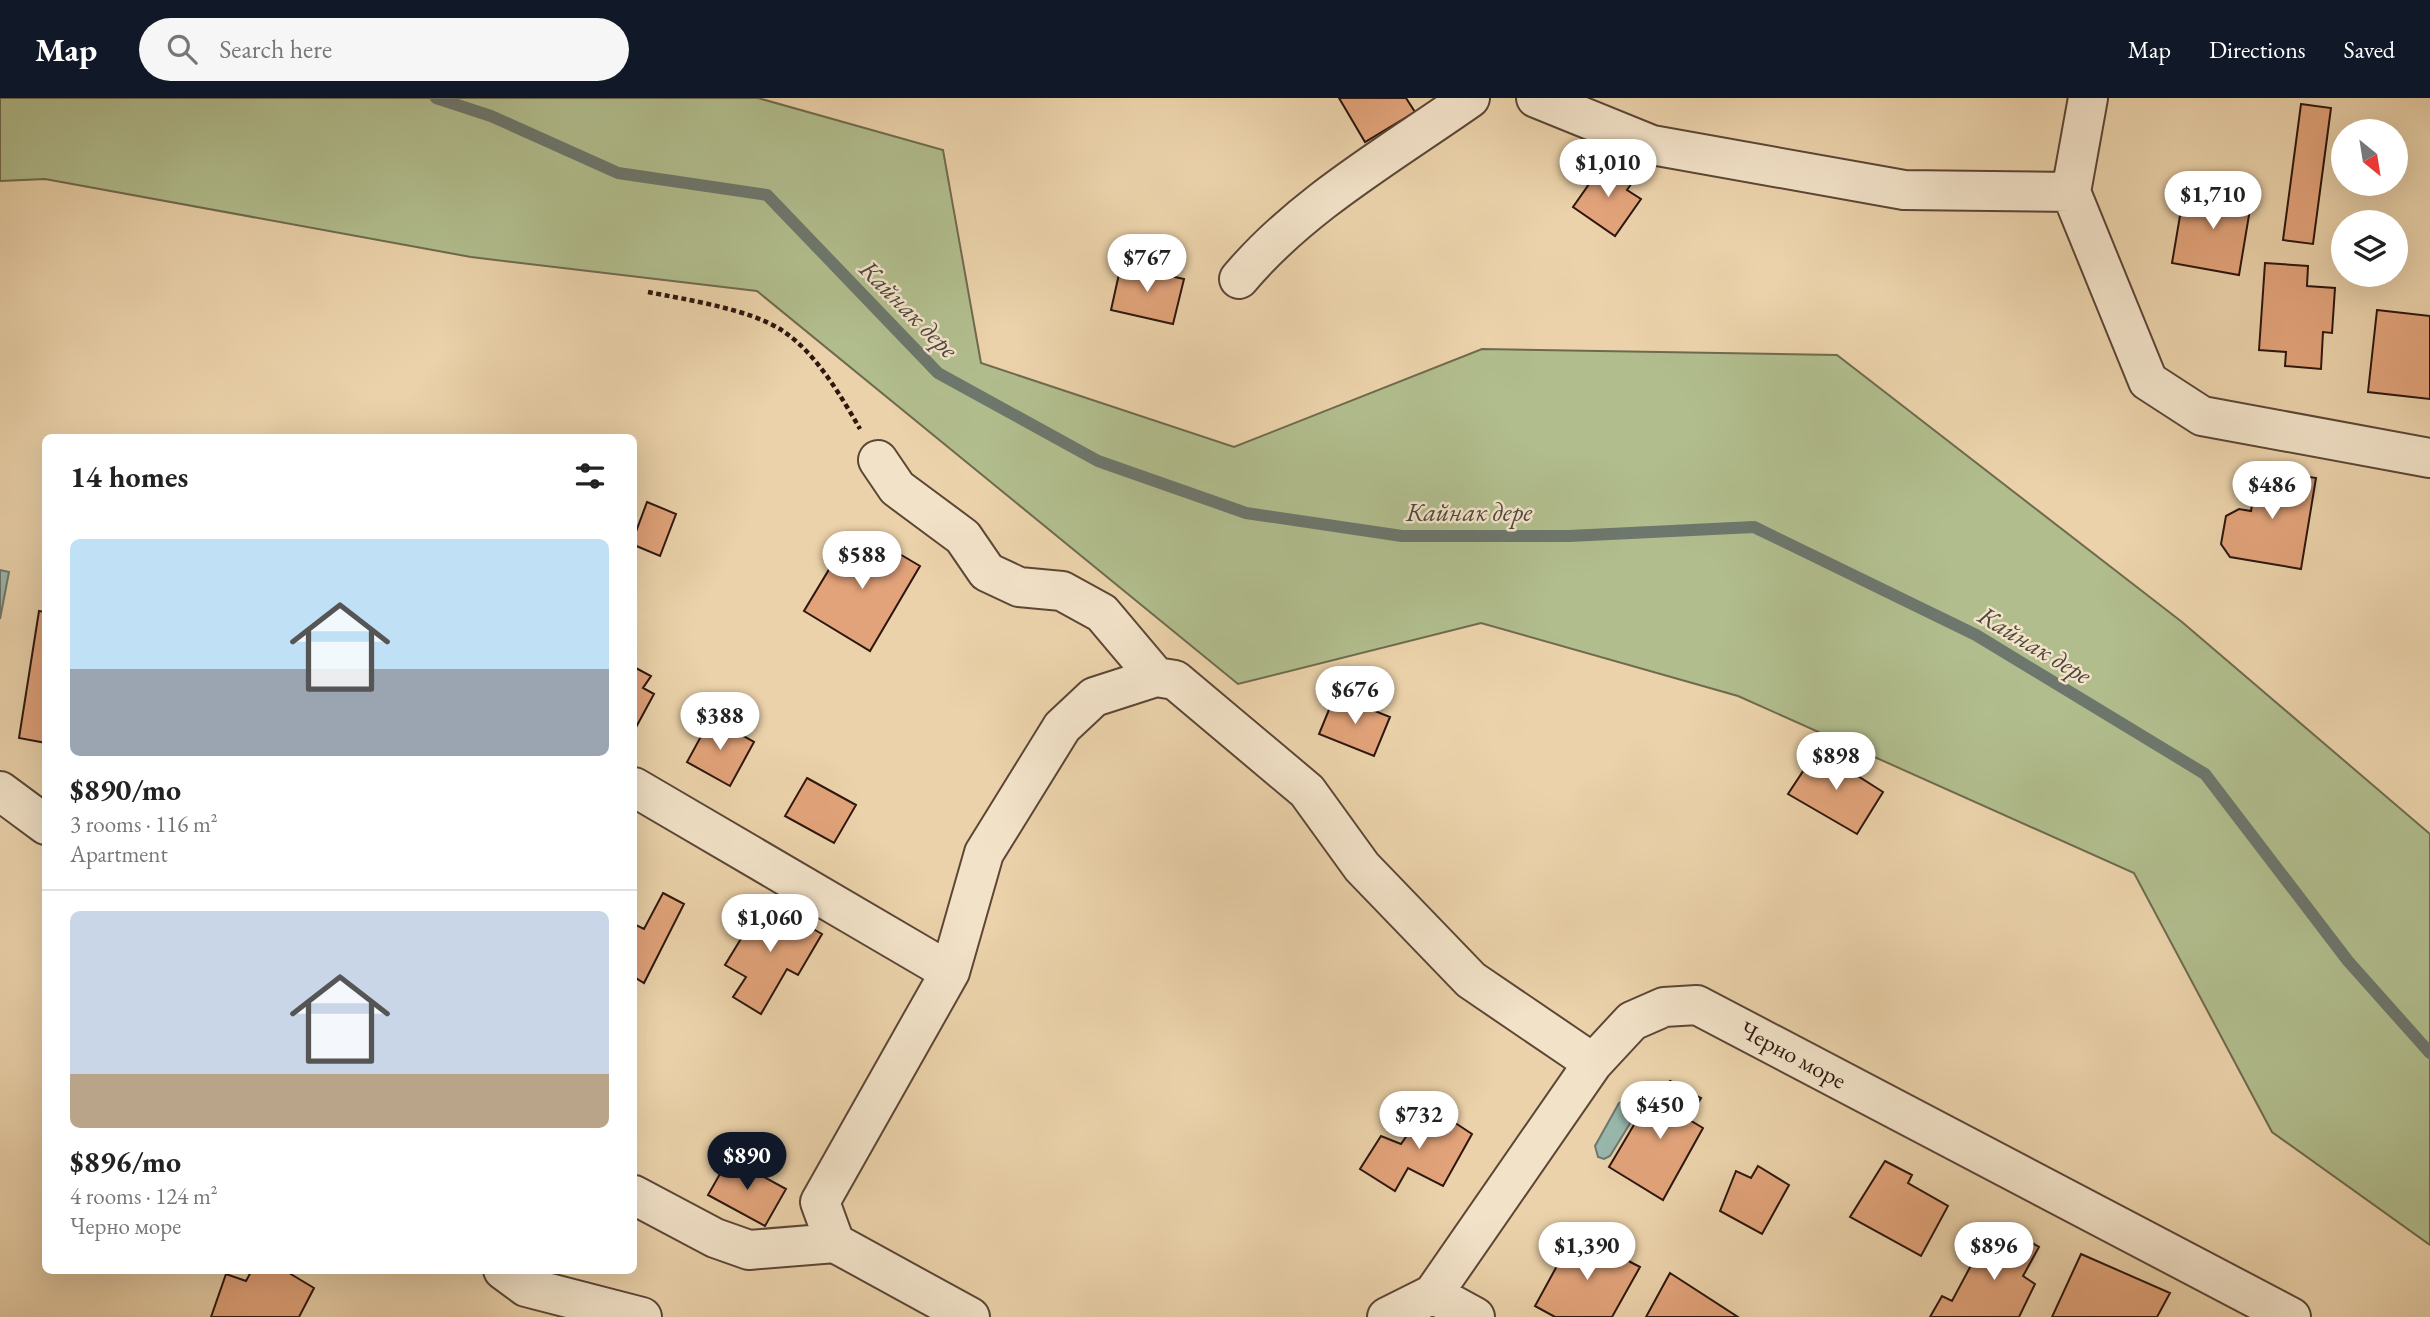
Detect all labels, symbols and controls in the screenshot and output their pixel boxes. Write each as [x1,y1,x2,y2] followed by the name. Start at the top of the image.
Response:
[139,18,629,81] search box
[35,28,97,71] text: Map
[163,30,201,68] icon: search
[219,32,332,66] text: Search here
[2128,34,2171,65] text: Map
[2209,34,2306,65] text: Directions
[2344,34,2395,65] text: Saved
[2331,119,2408,196] north arrow
[2331,119,2408,287] map controls
[1551,140,1665,199] pin: $1,010
[1576,147,1640,177] text: $1,010
[2156,172,2270,231] pin: $1,710
[2181,179,2245,209] text: $1,710
[2331,210,2408,287] button: layers
[1106,234,1188,294] pin: $767
[1123,242,1171,272] text: $767
[852,252,966,366] water label: Кайнак дере
[70,457,188,496] text: 14 homes
[571,457,609,495] icon: filters
[2231,462,2313,521] pin: $486
[2248,469,2296,499] text: $486
[1405,495,1533,529] water label: Кайнак дере
[821,532,903,591] pin: $588
[838,539,886,569] text: $588
[277,584,403,710] icon: home
[1971,597,2099,693] water label: Кайнак дере
[1314,666,1396,726] pin: $676
[1331,674,1379,704] text: $676
[679,692,761,752] pin: $388
[696,700,744,730] text: $388
[1795,732,1877,792] pin: $898
[1812,740,1860,770] text: $898
[70,770,181,809] text: $890/mo
[70,809,218,839] text: 3 rooms · 116 m²
[70,839,168,869] text: Apartment
[713,894,827,954] pin: $1,060
[738,902,802,932] text: $1,060
[277,956,403,1082] icon: home
[1735,1014,1852,1095] street label: Черно море
[1619,1082,1701,1141] pin: $450
[1636,1089,1684,1119] text: $450
[1378,1091,1460,1151] pin: $732
[1395,1099,1443,1129] text: $732
[706,1132,788,1192] pin: $890
[723,1140,771,1170] text: $890
[70,1142,181,1181] text: $896/mo
[70,1181,218,1211] text: 4 rooms · 124 m²
[70,1211,181,1241] text: Черно море
[1530,1222,1644,1282] pin: $1,390
[1953,1222,2035,1282] pin: $896
[1555,1230,1619,1260] text: $1,390
[1970,1230,2018,1260] text: $896

